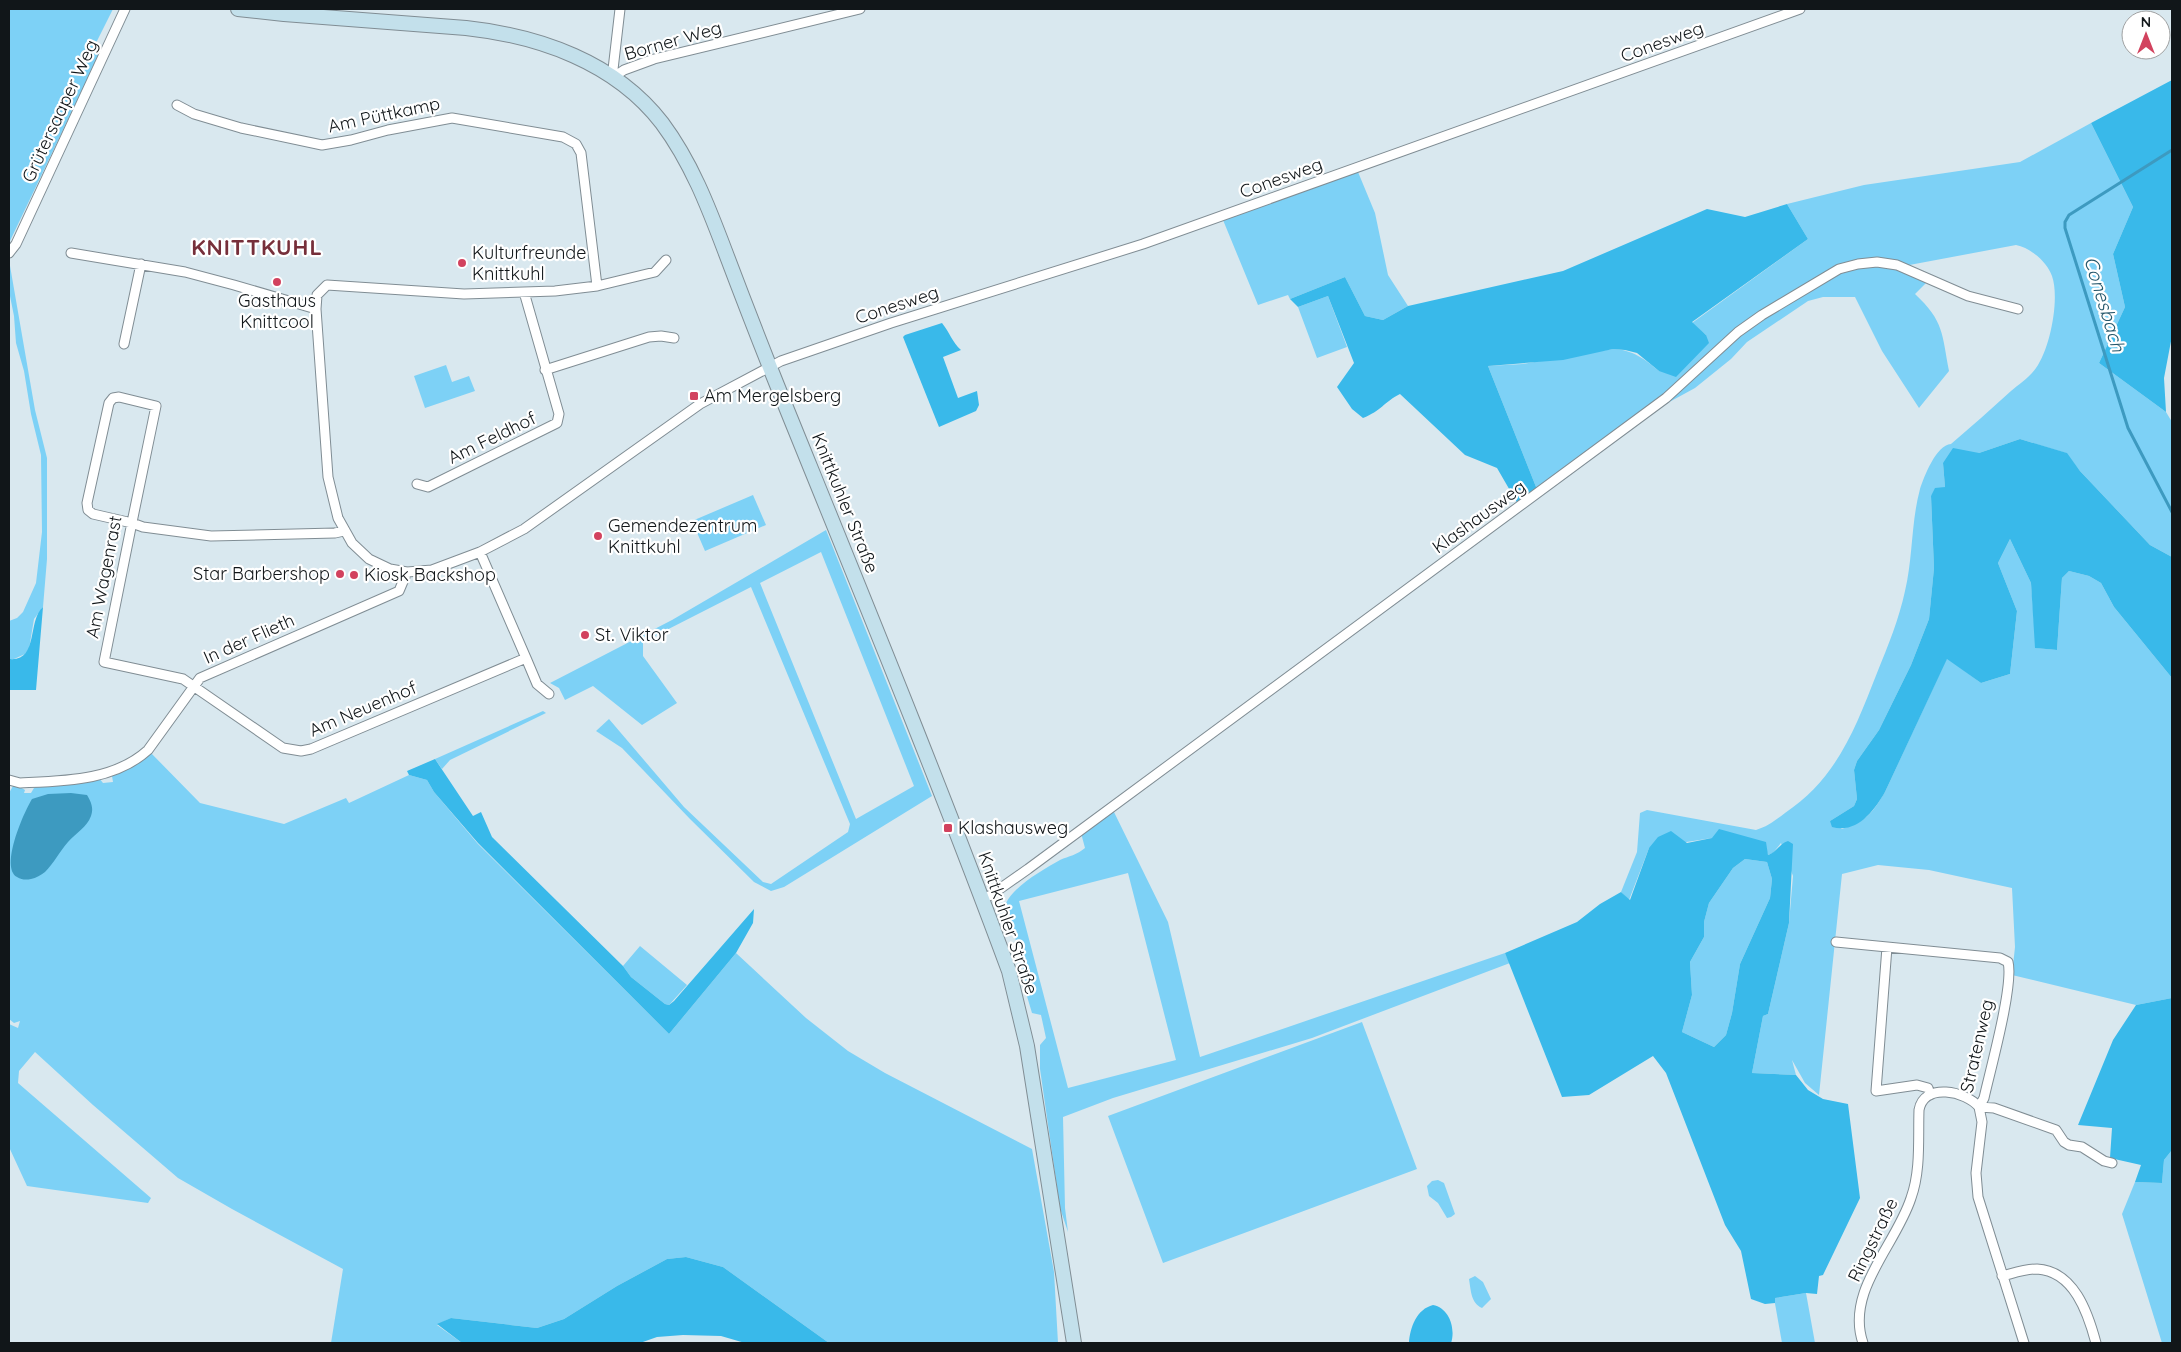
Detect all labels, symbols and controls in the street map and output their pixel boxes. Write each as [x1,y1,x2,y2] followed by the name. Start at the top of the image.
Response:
[2121,10,2171,60] north arrow
[2141,13,2151,31] text: N
[621,16,724,65] street label: Borner Weg
[1617,16,1706,67] street label: Conesweg
[16,36,103,186] street label: Grütersaaper Weg
[326,91,442,138] street label: Am Püttkamp
[1236,152,1325,203] street label: Conesweg
[191,233,323,261] district label: KNITTKUHL
[472,241,586,285] place label: Kulturfreunde Knittkuhl
[2079,254,2131,356] water label: Conesbach
[456,257,468,269] marker: Kulturfreunde Knittkuhl
[271,276,283,288] marker: Gasthaus Knittcool
[852,280,942,329] street label: Conesweg
[238,289,316,333] place label: Gasthaus Knittcool
[704,384,841,407] place label: Am Mergelsberg
[688,390,700,402] marker: Am Mergelsberg
[444,406,540,469] street label: Am Feldhof
[807,429,884,576] street label: Knittkuhler Straße
[1427,475,1530,558] street label: Klashausweg
[80,513,127,640] street label: Am Wagenrast
[608,514,757,558] place label: Gemendezentrum Knittkuhl
[592,530,604,542] marker: Gemendezentrum Knittkuhl
[193,562,330,585] place label: Star Barbershop
[364,563,496,586] place label: Kiosk Backshop
[334,568,346,580] marker: Star Barbershop
[348,569,360,581] marker: Kiosk Backshop
[200,608,298,669] street label: In der Flieth
[595,623,669,646] place label: St. Viktor
[579,629,591,641] marker: St. Viktor
[306,675,421,742] street label: Am Neuenhof
[958,816,1068,839] place label: Klashausweg
[942,822,954,834] marker: Klashausweg
[973,848,1044,997] street label: Knittkuhler Straße
[1955,997,1998,1095] street label: Stratenweg
[1842,1194,1903,1286] street label: Ringstraße

